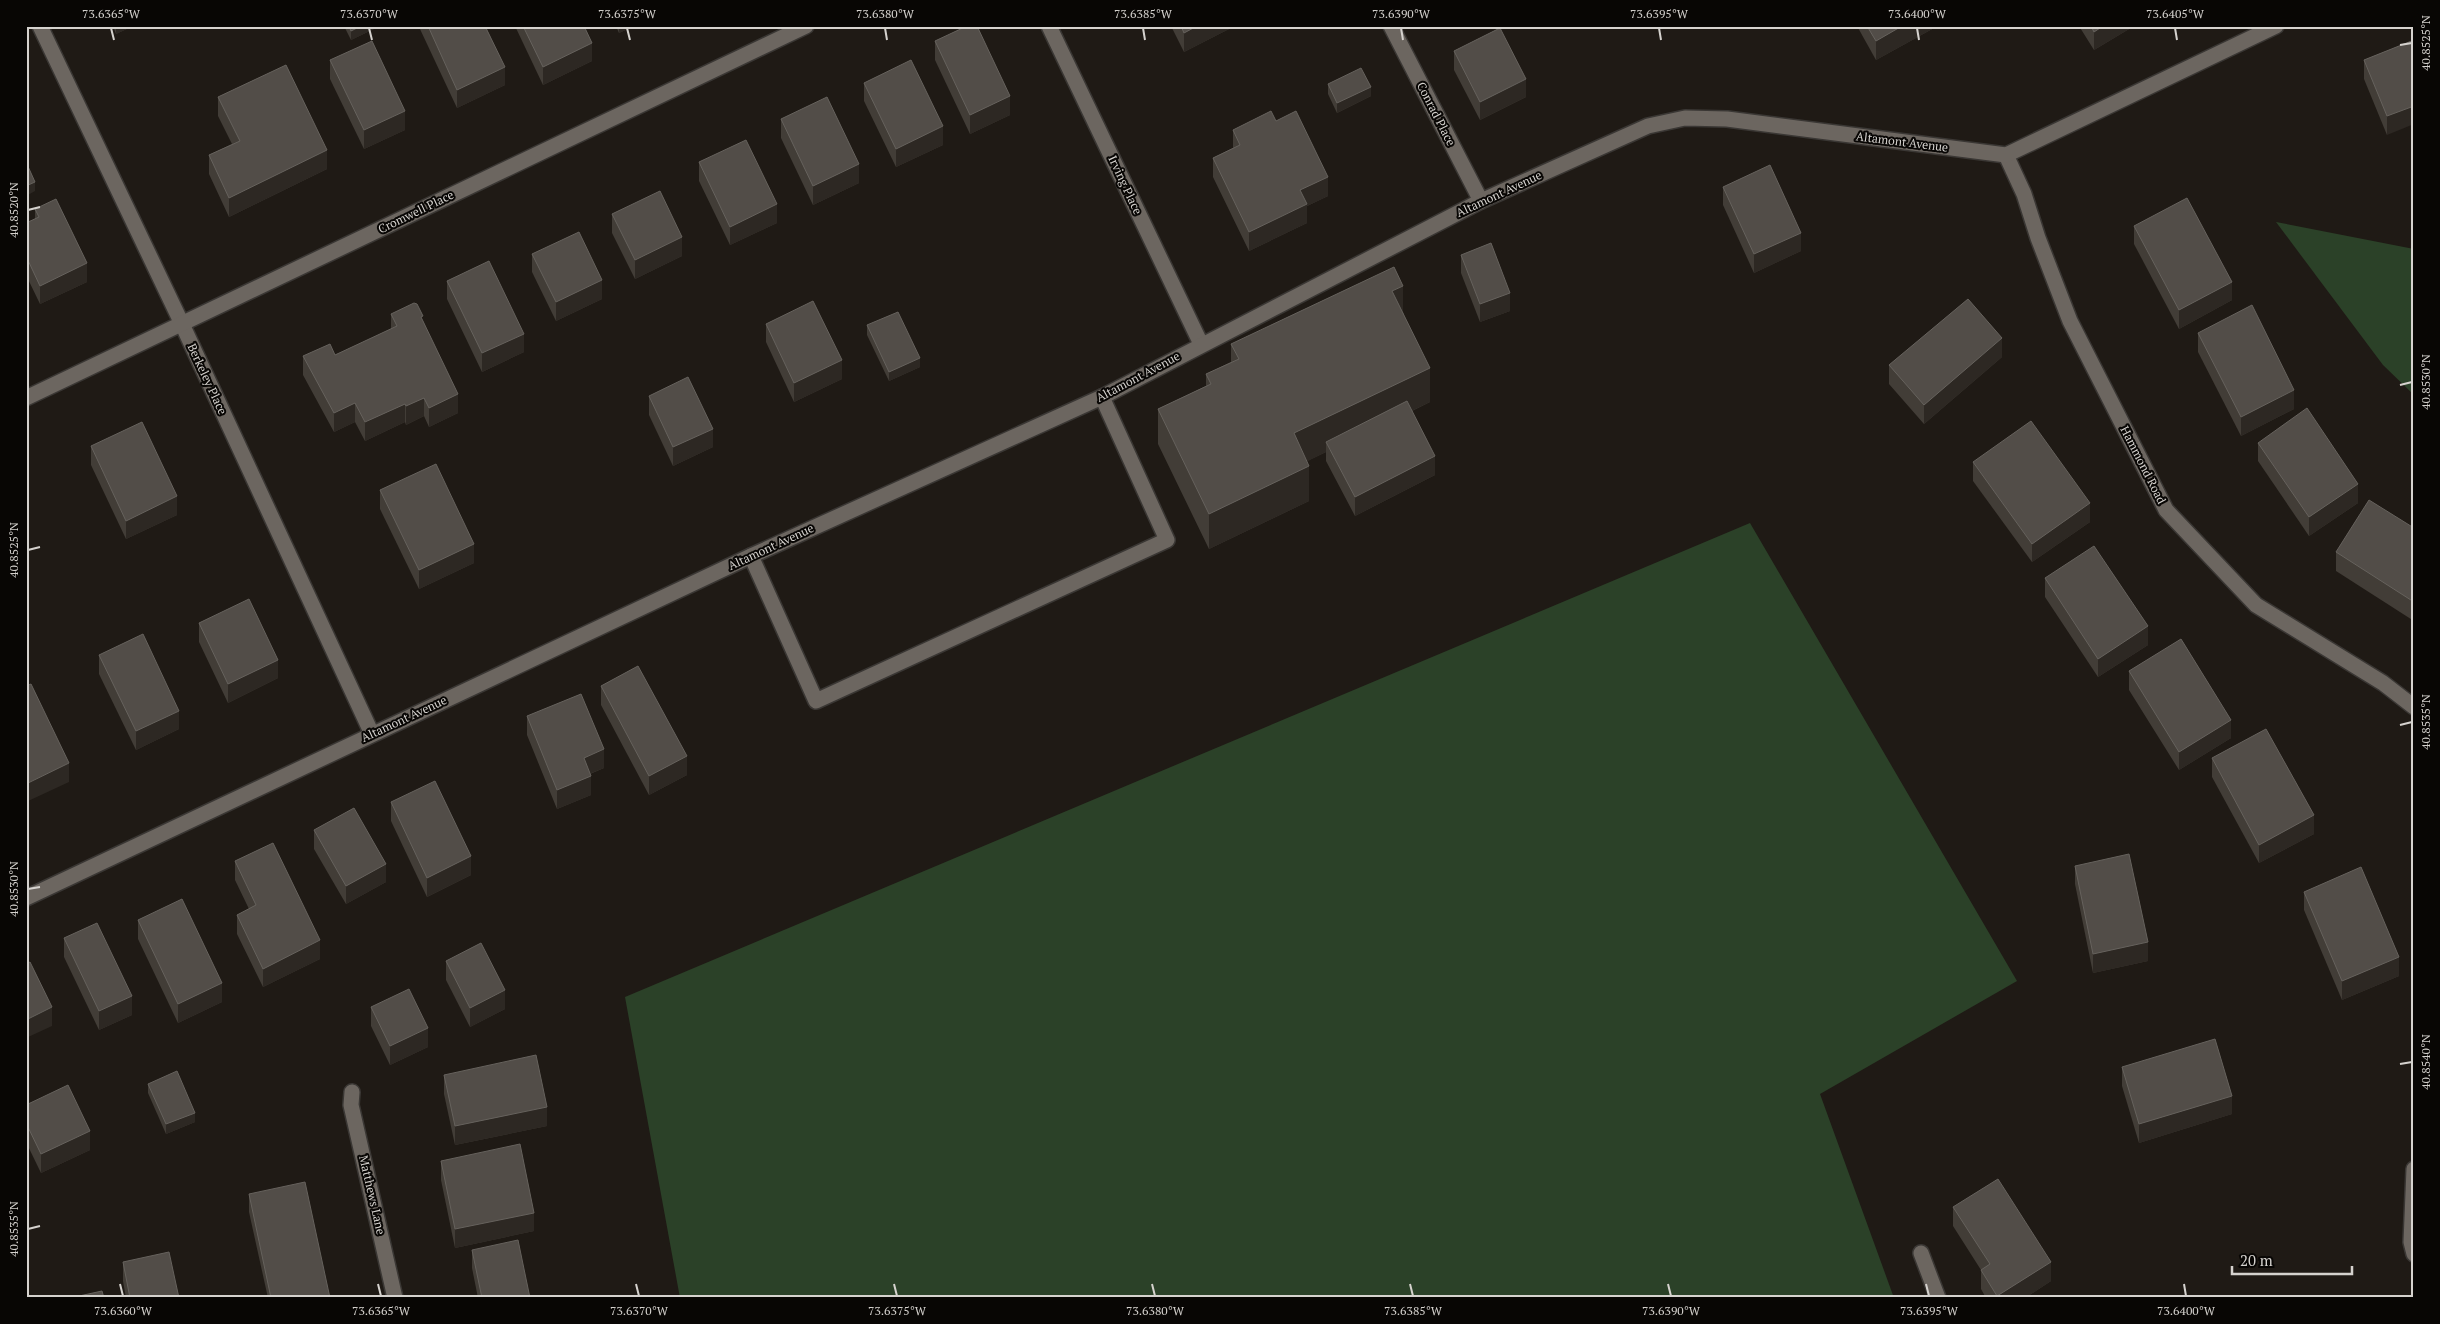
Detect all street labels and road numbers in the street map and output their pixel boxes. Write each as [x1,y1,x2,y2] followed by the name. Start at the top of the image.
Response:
[1414,79,1459,148] street label: Conrad Place
[1855,128,1949,155] street label: Altamont Avenue
[1105,153,1146,217] street label: Irving Place
[1454,167,1544,220] street label: Altamont Avenue
[375,187,456,236] street label: Cromwell Place
[184,341,230,417] street label: Berkeley Place
[1093,348,1182,405] street label: Altamont Avenue
[2117,423,2170,507] street label: Hammond Road
[726,520,816,573] street label: Altamont Avenue
[359,692,449,745] street label: Altamont Avenue
[356,1154,389,1236] street label: Matthews Lane

